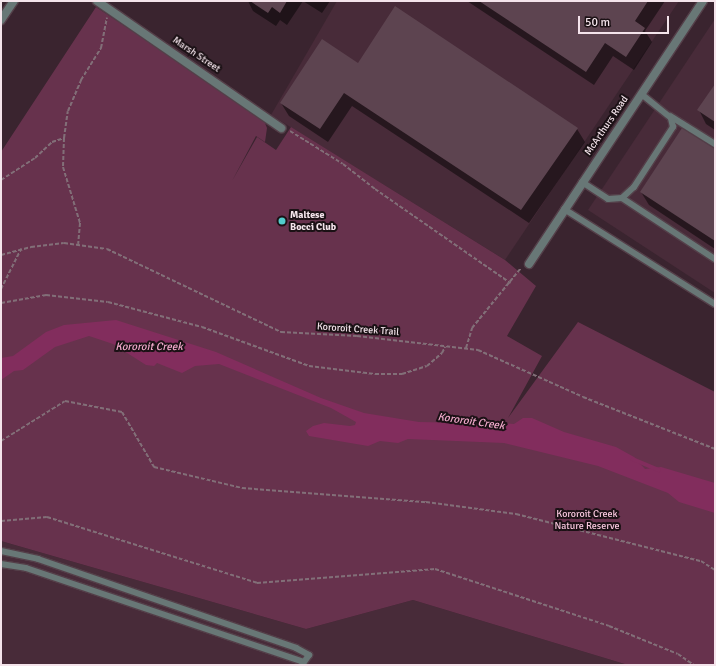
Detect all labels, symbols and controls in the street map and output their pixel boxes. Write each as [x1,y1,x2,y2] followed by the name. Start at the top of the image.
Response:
[580,8,671,34] scale bar
[585,15,610,30] text: 50 m
[170,35,222,75] street label: Marsh Street
[583,94,631,158] street label: McArthurs Road
[290,209,336,232] place label: Maltese Bocci Club
[277,216,287,226] marker: Maltese Bocci Club
[317,321,399,339] street label: Kororoit Creek Trail
[115,340,183,354] water label: Kororoit Creek
[437,411,505,433] water label: Kororoit Creek
[554,508,620,532] park label: Kororoit Creek Nature Reserve

